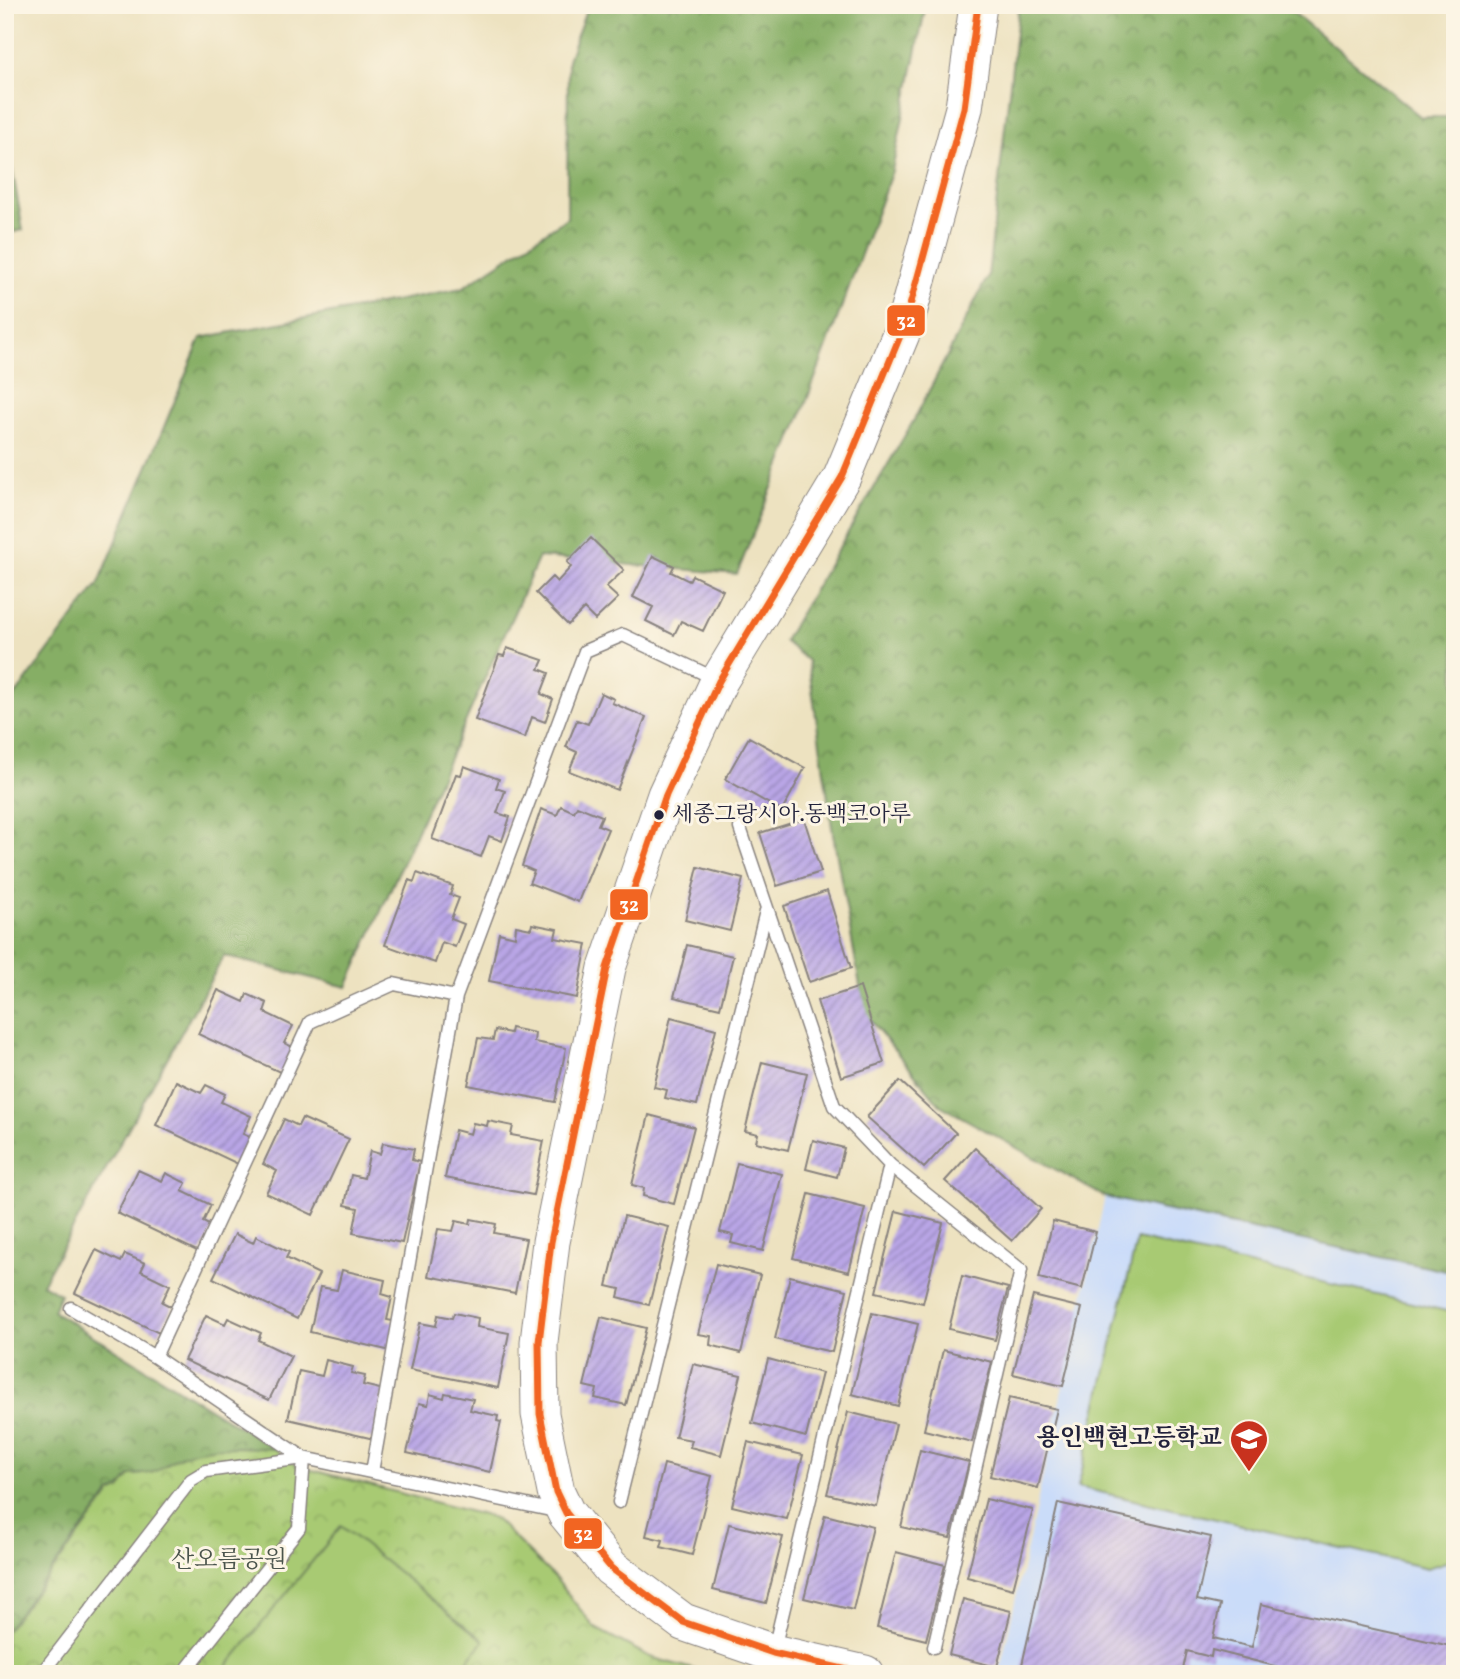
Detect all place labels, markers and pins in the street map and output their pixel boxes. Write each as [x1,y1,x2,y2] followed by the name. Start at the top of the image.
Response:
[672,800,911,831] place label: 세종그랑시아.동백코아루
[652,808,666,822] marker: 세종그랑시아.동백코아루
[1228,1418,1270,1473] school or university icon: 용인백현고등학교
[1037,1422,1222,1456] place label: 용인백현고등학교

